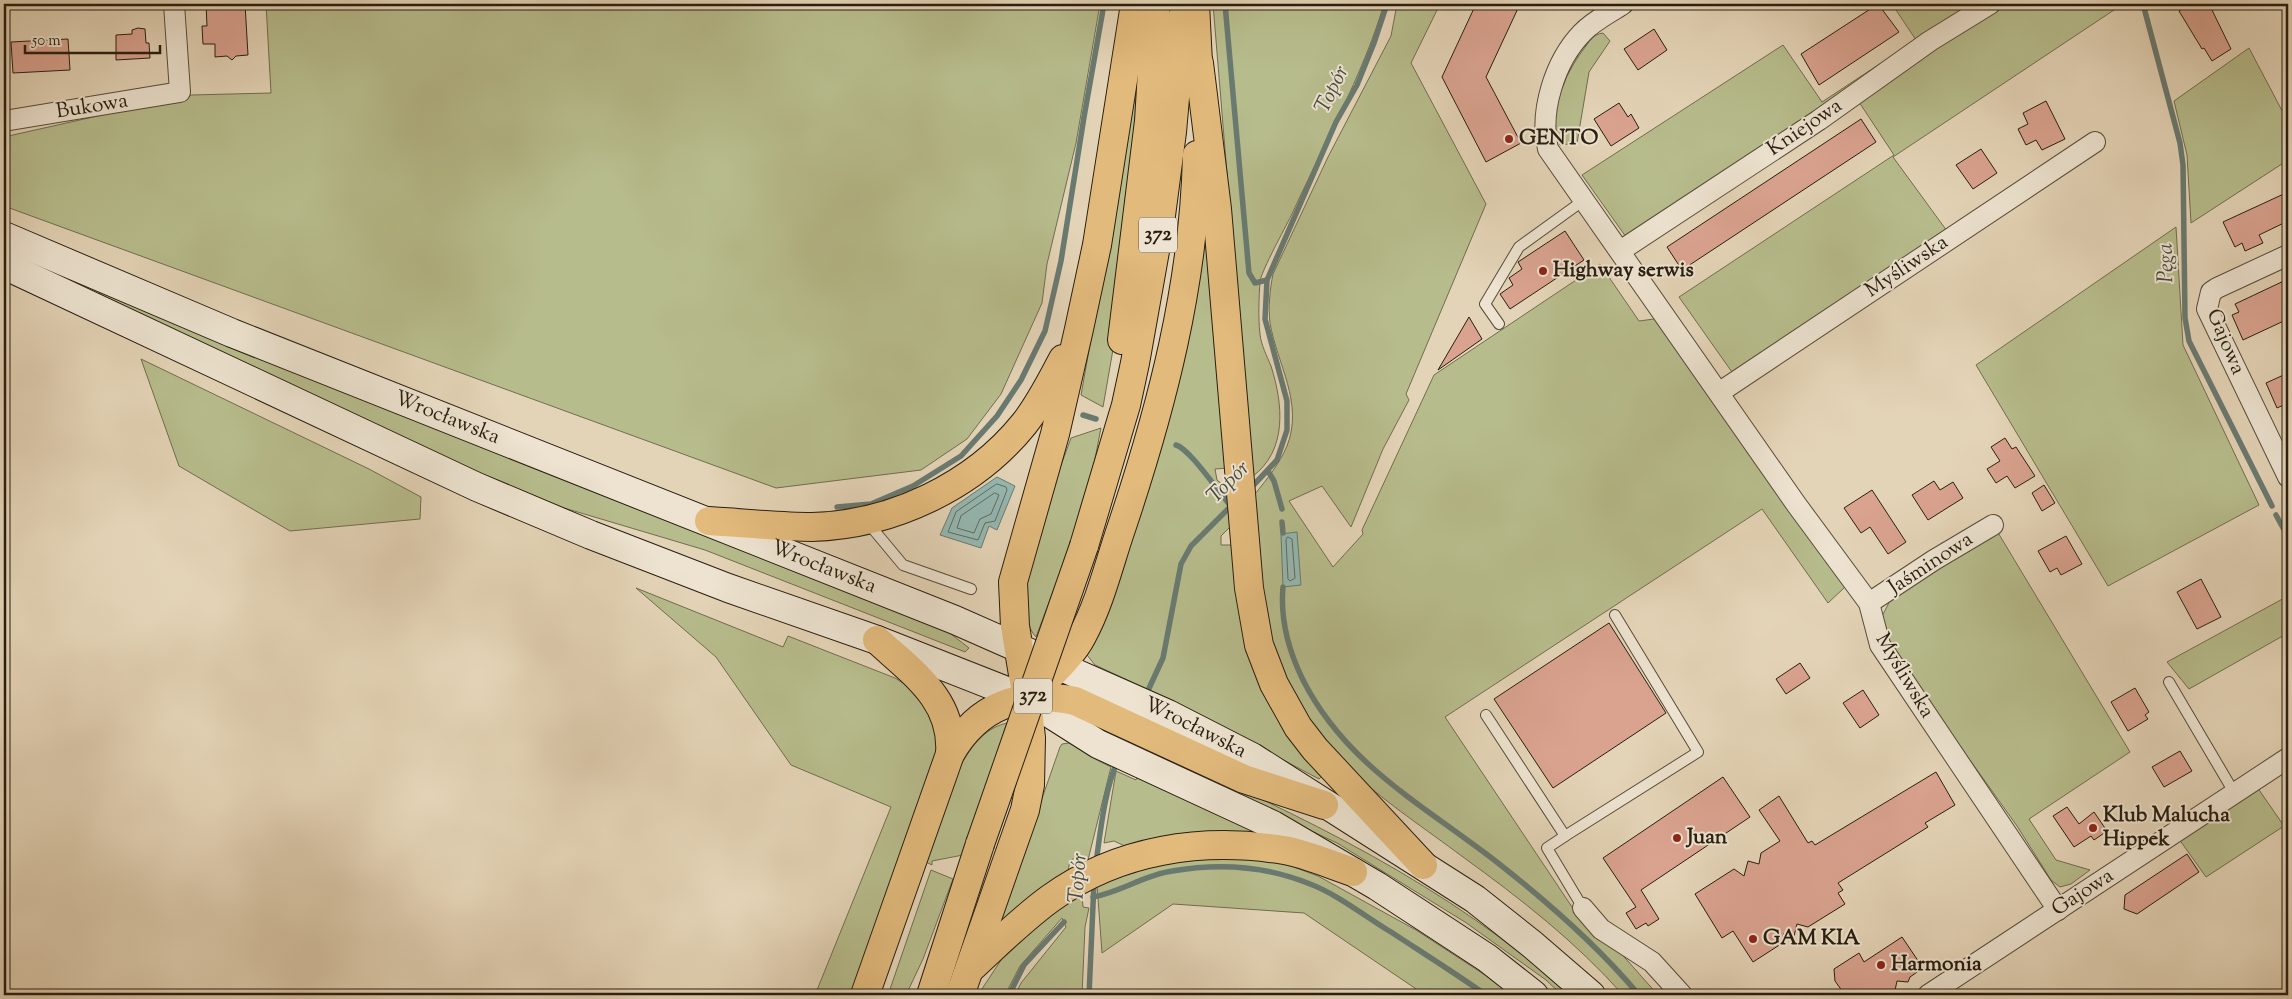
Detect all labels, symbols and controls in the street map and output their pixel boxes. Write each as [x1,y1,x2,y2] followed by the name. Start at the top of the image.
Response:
[25,22,160,54] scale bar
[31,31,61,52] text: 50 m
[1308,60,1358,119] water label: Topór
[54,86,131,127] street label: Bukowa
[1761,92,1849,164] street label: Kniejowa
[1519,124,1598,154] place label: GENTO
[1503,133,1515,145] marker: GENTO
[1139,218,1177,252] road number: 372
[1859,228,1955,306] street label: Myśliwska
[2151,243,2183,283] water label: Pęga
[1553,256,1694,286] place label: Highway serwis
[1537,265,1549,277] marker: Highway serwis
[2198,305,2252,380] street label: Gajowa
[390,384,504,453] street label: Wrocławska
[1200,454,1258,512] water label: Topór
[1882,525,1980,603] street label: Jaśminowa
[766,533,881,602] street label: Wrocławska
[1867,628,1941,724] street label: Myśliwska
[1014,678,1052,714] road number: 372
[1139,690,1252,767] street label: Wrocławska
[2103,801,2230,855] place label: Klub Malucha Hippek
[2087,822,2099,834] marker: Klub Malucha Hippek
[1685,823,1728,853] place label: Juan
[1671,832,1683,844] marker: Juan
[1061,852,1097,904] water label: Topór
[2046,862,2120,924] street label: Gajowa
[1763,924,1861,954] place label: GAM KIA
[1747,933,1759,945] marker: GAM KIA
[1891,950,1982,980] place label: Harmonia
[1875,959,1887,971] marker: Harmonia

